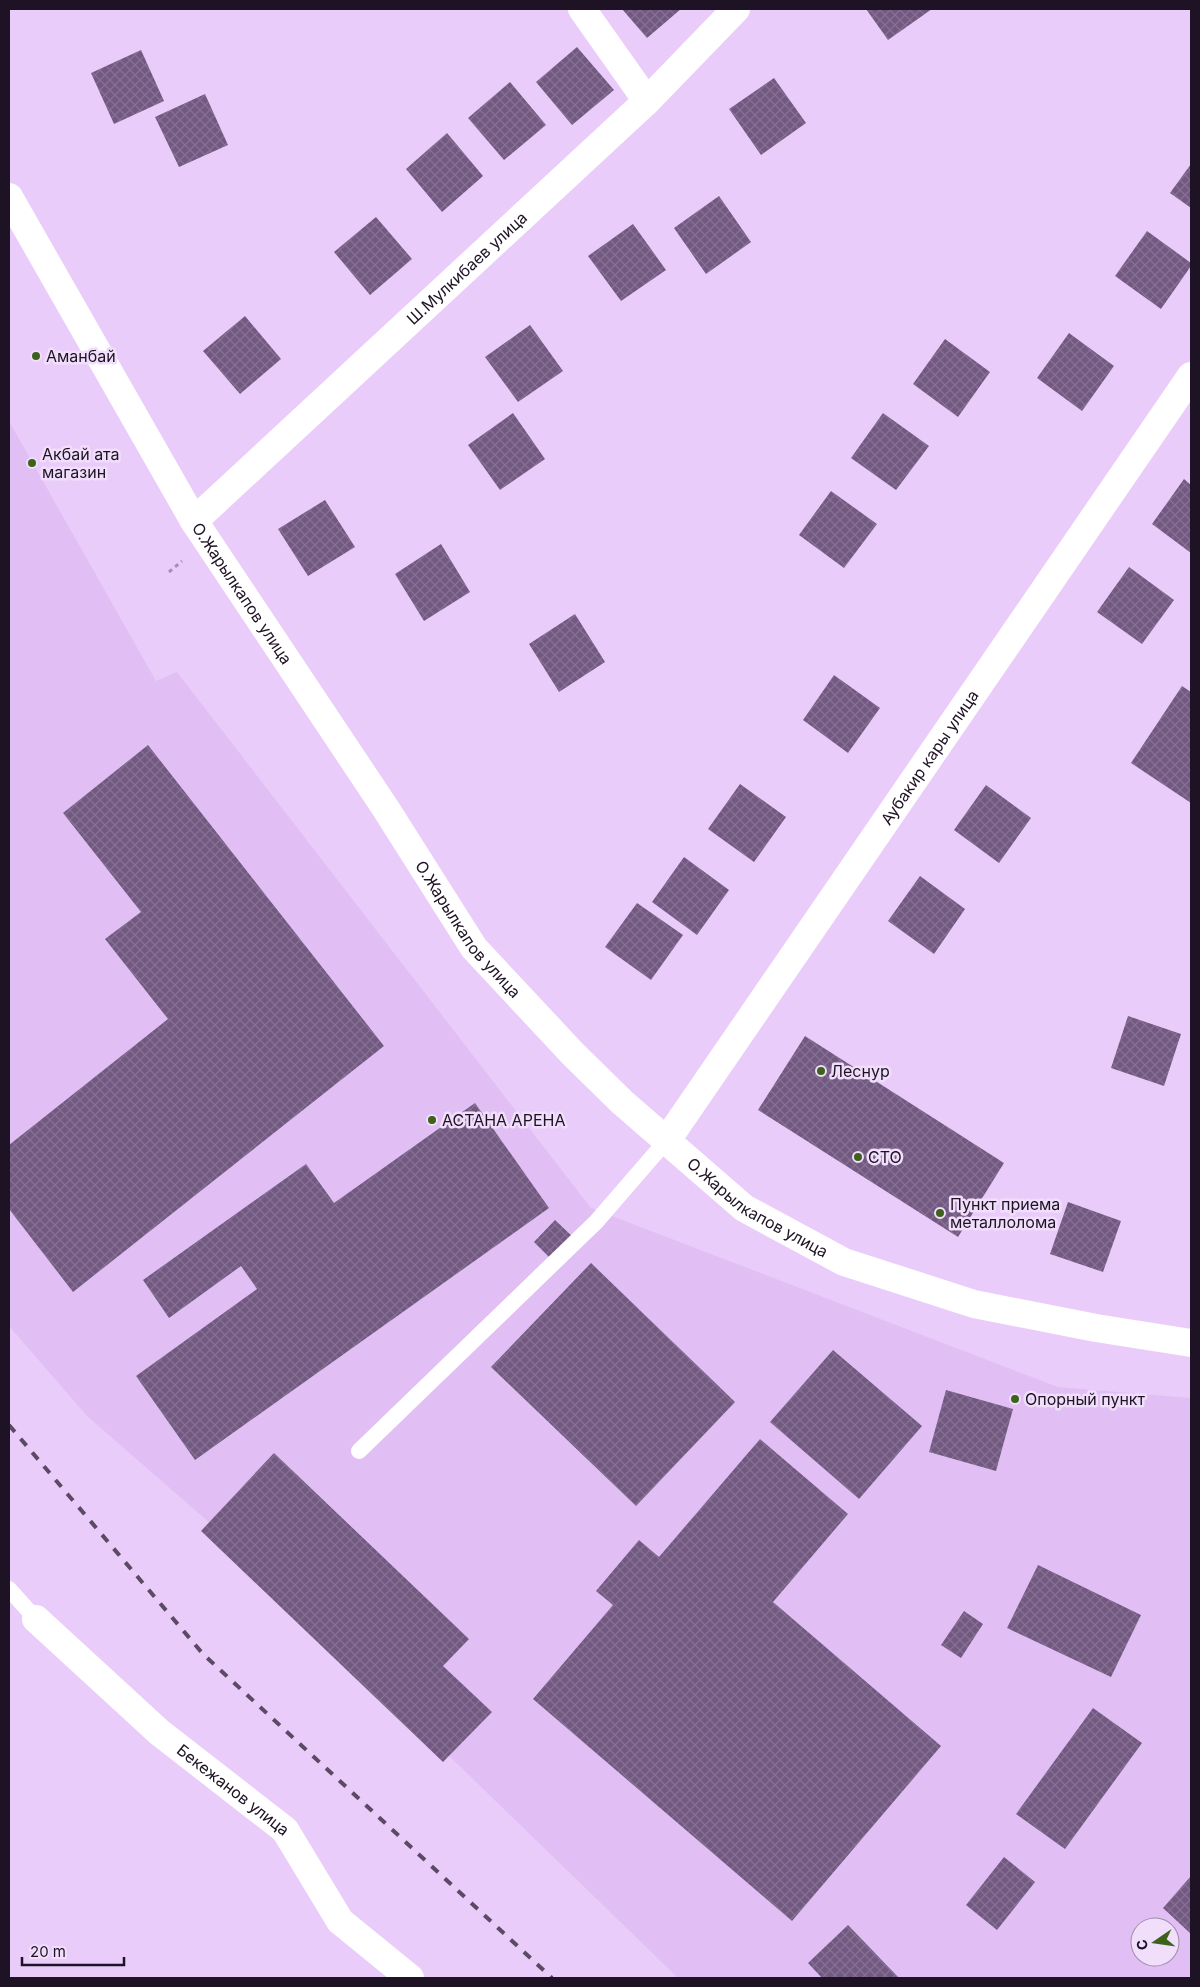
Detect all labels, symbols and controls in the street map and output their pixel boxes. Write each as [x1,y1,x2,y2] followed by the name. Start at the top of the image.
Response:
[402,207,531,329] street label: Ш.Мулкибаев улица
[46,346,116,366] place label: Аманбай
[30,350,42,362] marker: Аманбай
[42,444,120,482] place label: Акбай ата магазин
[26,457,38,469] marker: Акбай ата магазин
[188,519,297,668] street label: О.Жарылкапов улица
[876,686,983,829] street label: Аубакир кары улица
[411,857,525,1002] street label: О.Жарылкапов улица
[831,1061,890,1081] place label: Леснур
[815,1065,827,1077] marker: Леснур
[442,1110,565,1130] place label: АСТАНА АРЕНА
[426,1114,438,1126] marker: АСТАНА АРЕНА
[868,1147,902,1167] place label: СТО
[852,1151,864,1163] marker: СТО
[683,1153,831,1261] street label: О.Жарылкапов улица
[950,1194,1060,1232] place label: Пункт приема металлолома
[934,1207,946,1219] marker: Пункт приема металлолома
[1025,1389,1146,1409] place label: Опорный пункт
[1009,1393,1021,1405] marker: Опорный пункт
[173,1740,293,1840] street label: Бекежанов улица
[1130,1917,1180,1967] north arrow
[22,1934,125,1966] scale bar
[1132,1938,1151,1952] text: С
[30,1942,66,1961] text: 20 m

